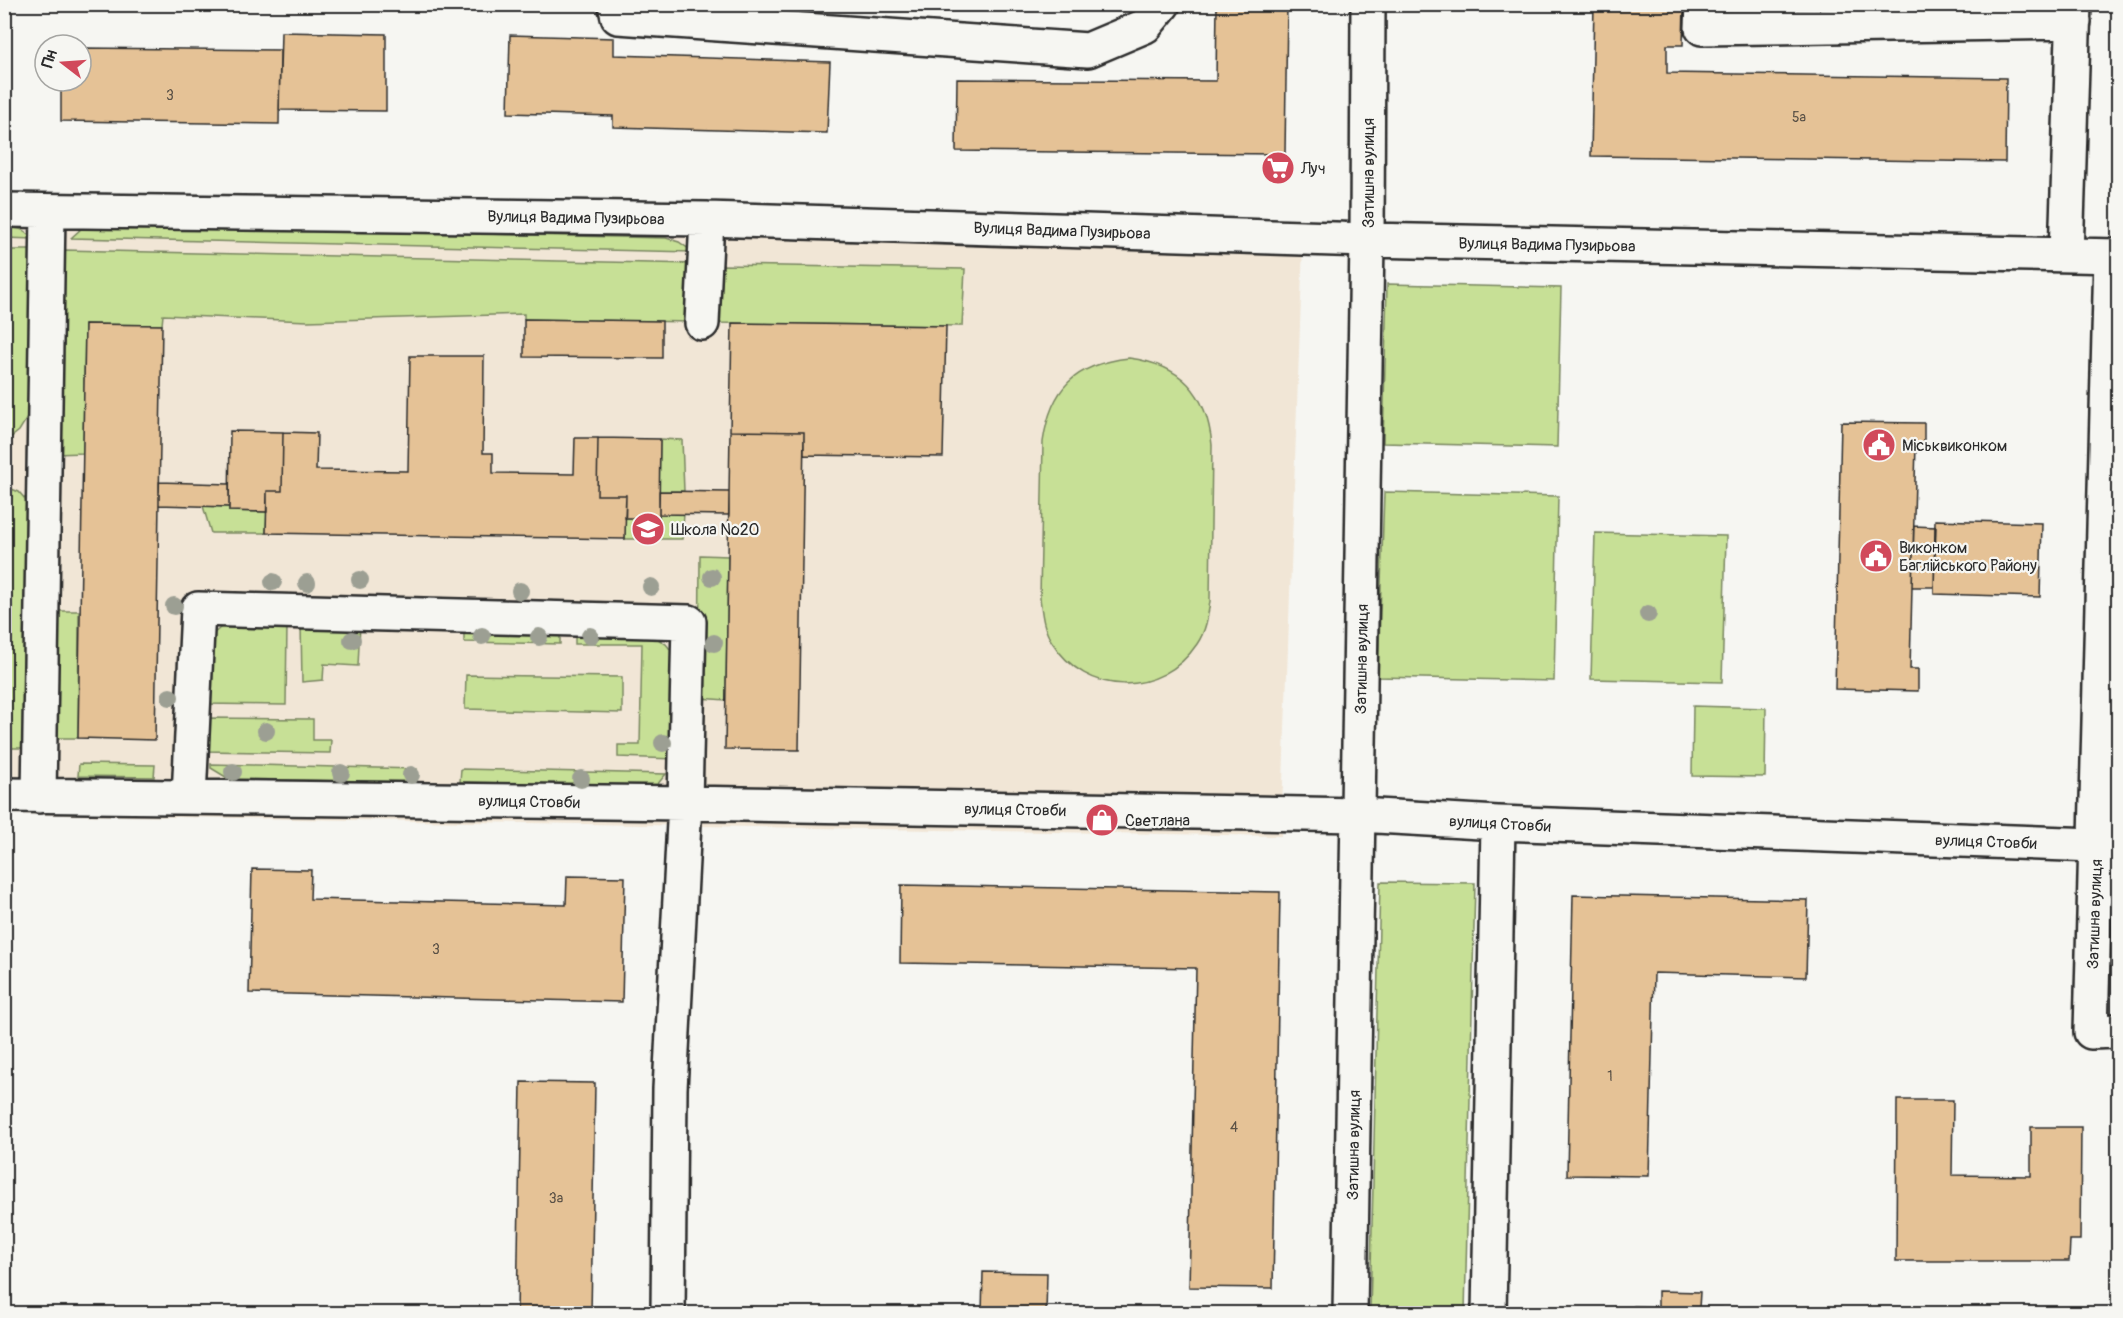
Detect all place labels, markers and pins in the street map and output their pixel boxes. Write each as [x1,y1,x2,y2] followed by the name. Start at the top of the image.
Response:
[1260,150,1296,186] supermarket icon: Луч
[1300,159,1326,179] place label: Луч
[1861,427,1897,463] public building icon: Міськвиконком
[1902,436,2007,456] place label: Міськвиконком
[630,511,666,547] school or university icon: Школа №20
[671,520,760,540] place label: Школа №20
[1858,538,1894,574] public building icon: Виконком Баглійського Району
[1899,538,2037,576] place label: Виконком Баглійського Району
[1084,802,1120,838] shop icon: Светлана
[1125,811,1190,831] place label: Светлана

